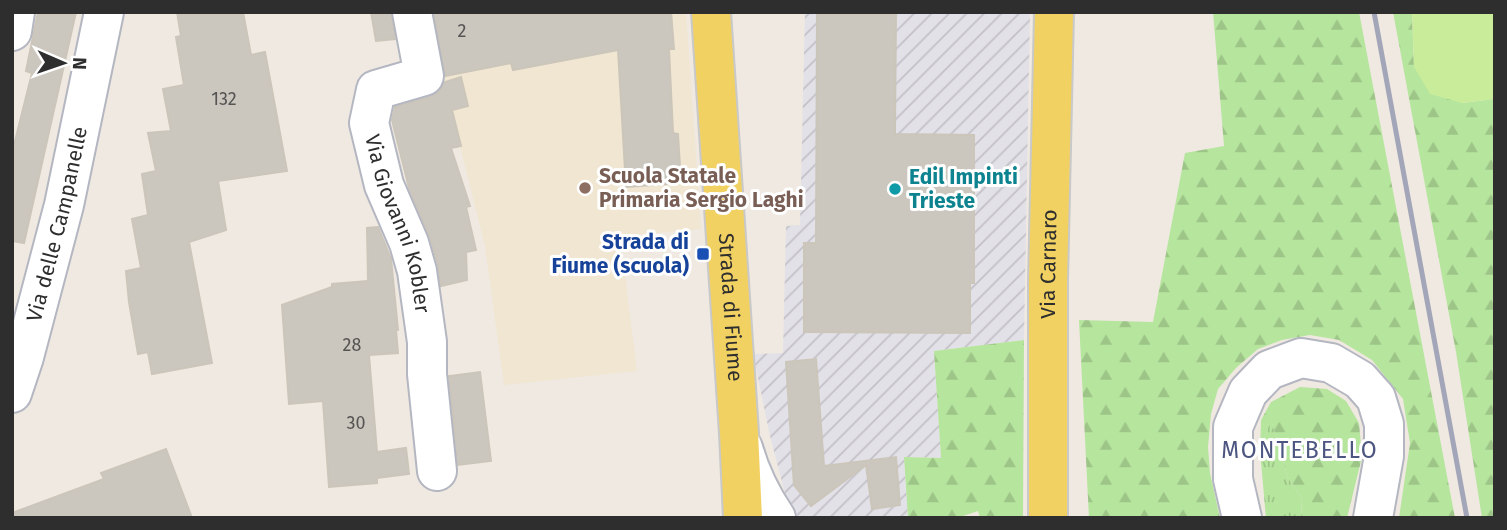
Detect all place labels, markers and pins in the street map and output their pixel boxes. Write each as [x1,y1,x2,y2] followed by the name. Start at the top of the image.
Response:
[599,163,804,213] place label: Scuola Statale Primaria Sergio Laghi
[909,164,1018,214] place label: Edil Impinti Trieste
[577,180,593,196] marker: Scuola Statale Primaria Sergio Laghi
[887,181,903,197] marker: Edil Impinti Trieste
[552,229,689,279] place label: Strada di Fiume (scuola)
[695,246,711,262] marker: Strada di Fiume (scuola)

